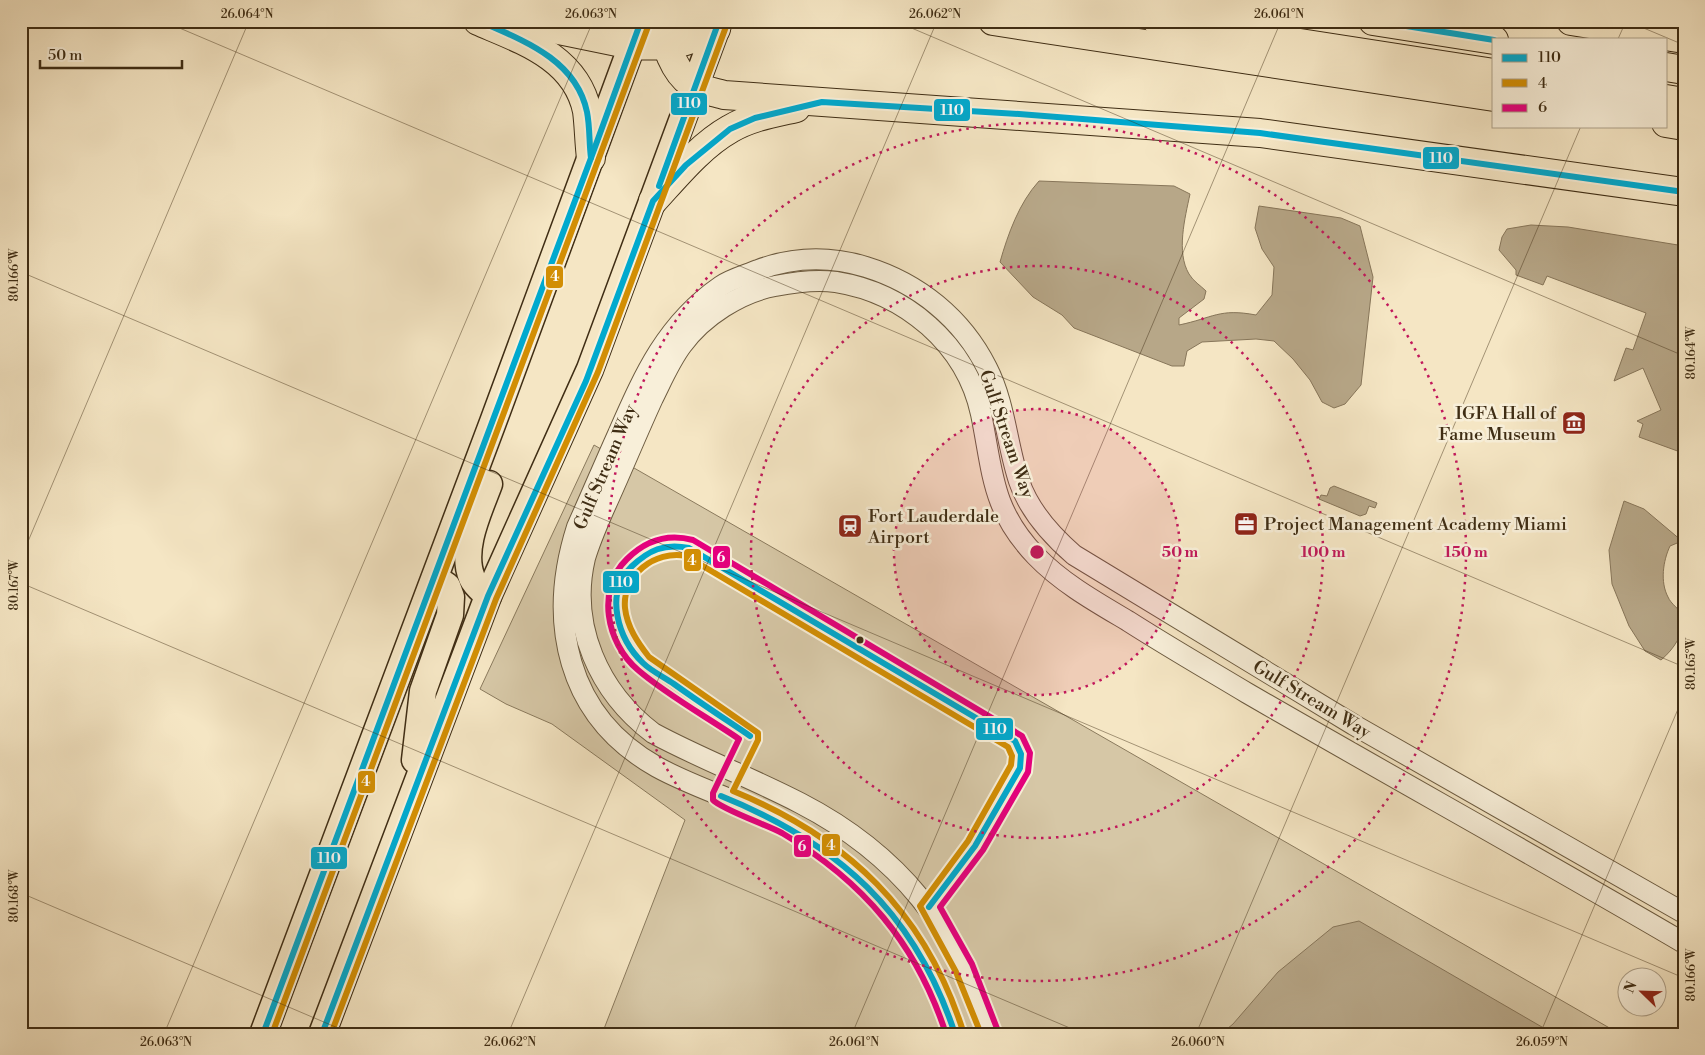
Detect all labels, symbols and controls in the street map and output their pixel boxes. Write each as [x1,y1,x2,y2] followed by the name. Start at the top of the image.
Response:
[221,7,273,22] text: 26.064°N
[565,7,617,22] text: 26.063°N
[909,7,961,22] text: 26.062°N
[1254,7,1304,22] text: 26.061°N
[40,38,182,70] scale bar
[1492,38,1668,128] legend
[48,46,82,65] text: 50 m
[1538,48,1561,67] text: 110
[1538,74,1547,93] text: 4
[670,92,708,116] line badge: 110
[677,95,701,113] text: 110
[933,98,971,122] line badge: 110
[1538,98,1547,117] text: 6
[940,102,964,120] text: 110
[1422,146,1460,170] line badge: 110
[1429,150,1453,168] text: 110
[7,248,22,301] text: 80.166°W
[545,265,564,289] line badge: 4
[550,268,560,286] text: 4
[1684,325,1699,379] text: 80.164°W
[974,367,1039,501] street label: Gulf Stream Way
[569,401,642,533] street label: Gulf Stream Way
[1438,402,1557,446] place label: IGFA Hall of Fame Museum
[1561,410,1587,436] museum icon: IGFA Hall of Fame Museum
[867,505,999,549] place label: Fort Lauderdale Airport
[1233,511,1259,537] office icon: Project Management Academy Miami
[837,513,863,539] station icon: Fort Lauderdale Airport
[1264,513,1567,536] place label: Project Management Academy Miami
[1028,543,1046,561] centre of rings
[1162,543,1198,562] text: 50 m
[1301,543,1346,562] text: 100 m
[1444,543,1488,562] text: 150 m
[712,545,731,569] line badge: 6
[683,548,702,572] line badge: 4
[717,549,726,567] text: 6
[687,552,697,570] text: 4
[7,558,22,610] text: 80.167°W
[602,570,640,594] line badge: 110
[609,574,633,592] text: 110
[855,635,865,645] unlabelled marker
[1684,637,1699,690] text: 80.165°W
[1248,655,1375,744] street label: Gulf Stream Way
[975,717,1014,741] line badge: 110
[983,721,1007,739] text: 110
[357,770,376,794] line badge: 4
[361,773,371,791] text: 4
[821,833,841,857] line badge: 4
[793,834,812,858] line badge: 6
[826,837,836,855] text: 4
[798,838,807,856] text: 6
[310,846,348,870] line badge: 110
[317,850,341,868] text: 110
[7,868,22,922] text: 80.168°W
[1684,948,1699,1001] text: 80.166°W
[1618,968,1668,1018] north arrow
[1621,979,1641,996] text: N
[140,1035,192,1050] text: 26.063°N
[484,1035,536,1050] text: 26.062°N
[829,1035,879,1050] text: 26.061°N
[1171,1035,1225,1050] text: 26.060°N
[1516,1035,1568,1050] text: 26.059°N

